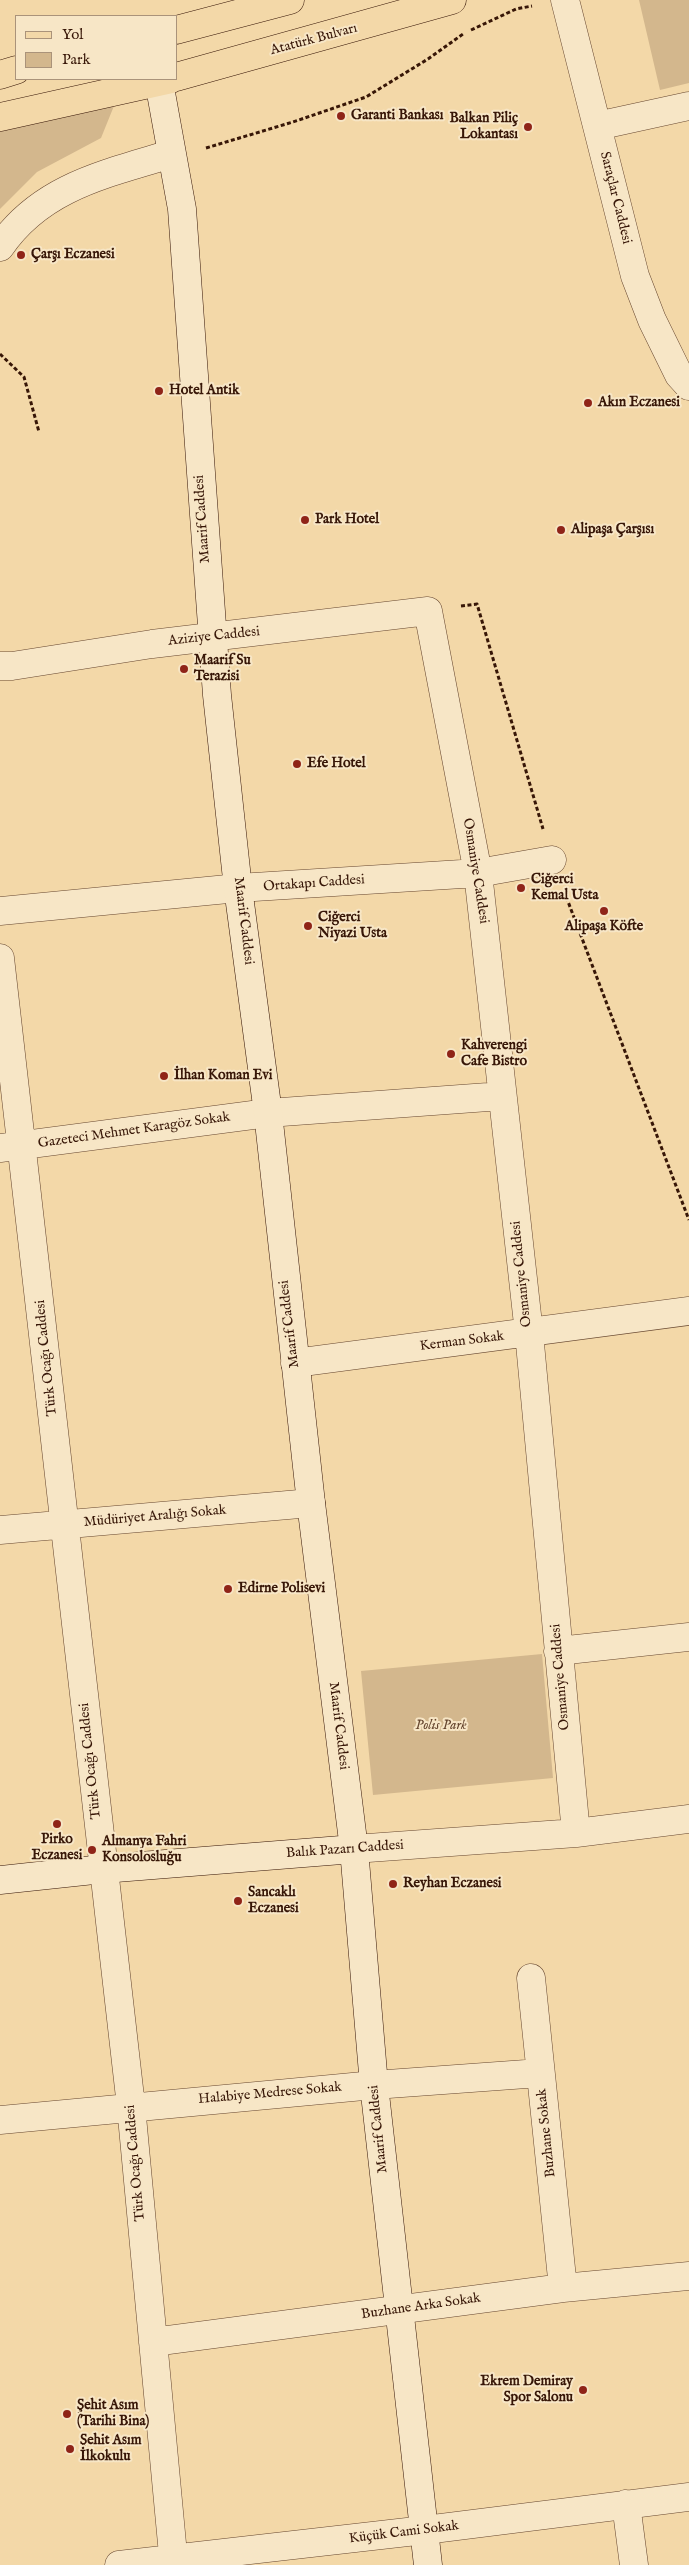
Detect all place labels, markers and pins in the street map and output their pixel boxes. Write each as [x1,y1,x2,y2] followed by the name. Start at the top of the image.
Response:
[351,108,443,124] place label: Garanti Bankası
[335,110,347,122] marker: Garanti Bankası
[449,111,518,144] place label: Balkan Piliç Lokantası
[522,121,534,133] marker: Balkan Piliç Lokantası
[31,247,115,263] place label: Çarşı Eczanesi
[15,249,27,261] marker: Çarşı Eczanesi
[169,383,239,399] place label: Hotel Antik
[153,385,165,397] marker: Hotel Antik
[598,395,680,411] place label: Akın Eczanesi
[582,397,594,409] marker: Akın Eczanesi
[315,512,379,528] place label: Park Hotel
[299,514,311,526] marker: Park Hotel
[571,522,654,538] place label: Alipaşa Çarşısı
[555,524,567,536] marker: Alipaşa Çarşısı
[194,653,251,686] place label: Maarif Su Terazisi
[178,663,190,675] marker: Maarif Su Terazisi
[307,756,366,772] place label: Efe Hotel
[291,758,303,770] marker: Efe Hotel
[531,872,599,904] place label: Ciğerci Kemal Usta
[515,882,527,894] marker: Ciğerci Kemal Usta
[598,905,610,917] marker: Alipaşa Köfte
[318,910,387,942] place label: Ciğerci Niyazi Usta
[565,919,643,935] place label: Alipaşa Köfte
[302,920,314,932] marker: Ciğerci Niyazi Usta
[461,1038,527,1070] place label: Kahverengi Cafe Bistro
[445,1048,457,1060] marker: Kahverengi Cafe Bistro
[174,1068,272,1084] place label: İlhan Koman Evi
[158,1070,170,1082] marker: İlhan Koman Evi
[238,1581,325,1597] place label: Edirne Polisevi
[222,1583,234,1595] marker: Edirne Polisevi
[51,1818,63,1830] marker: Pirko Eczanesi
[32,1832,82,1864] place label: Pirko Eczanesi
[102,1834,186,1866] place label: Almanya Fahri Konsolosluğu
[86,1844,98,1856] marker: Almanya Fahri Konsolosluğu
[403,1876,502,1892] place label: Reyhan Eczanesi
[387,1878,399,1890] marker: Reyhan Eczanesi
[248,1885,299,1918] place label: Sancaklı Eczanesi
[232,1895,244,1907] marker: Sancaklı Eczanesi
[480,2374,573,2406] place label: Ekrem Demiray Spor Salonu
[577,2384,589,2396] marker: Ekrem Demiray Spor Salonu
[77,2398,149,2430] place label: Şehit Asım (Tarihi Bina)
[61,2408,73,2420] marker: Şehit Asım (Tarihi Bina)
[80,2433,142,2466] place label: Şehit Asım İlkokulu
[64,2443,76,2455] marker: Şehit Asım İlkokulu

